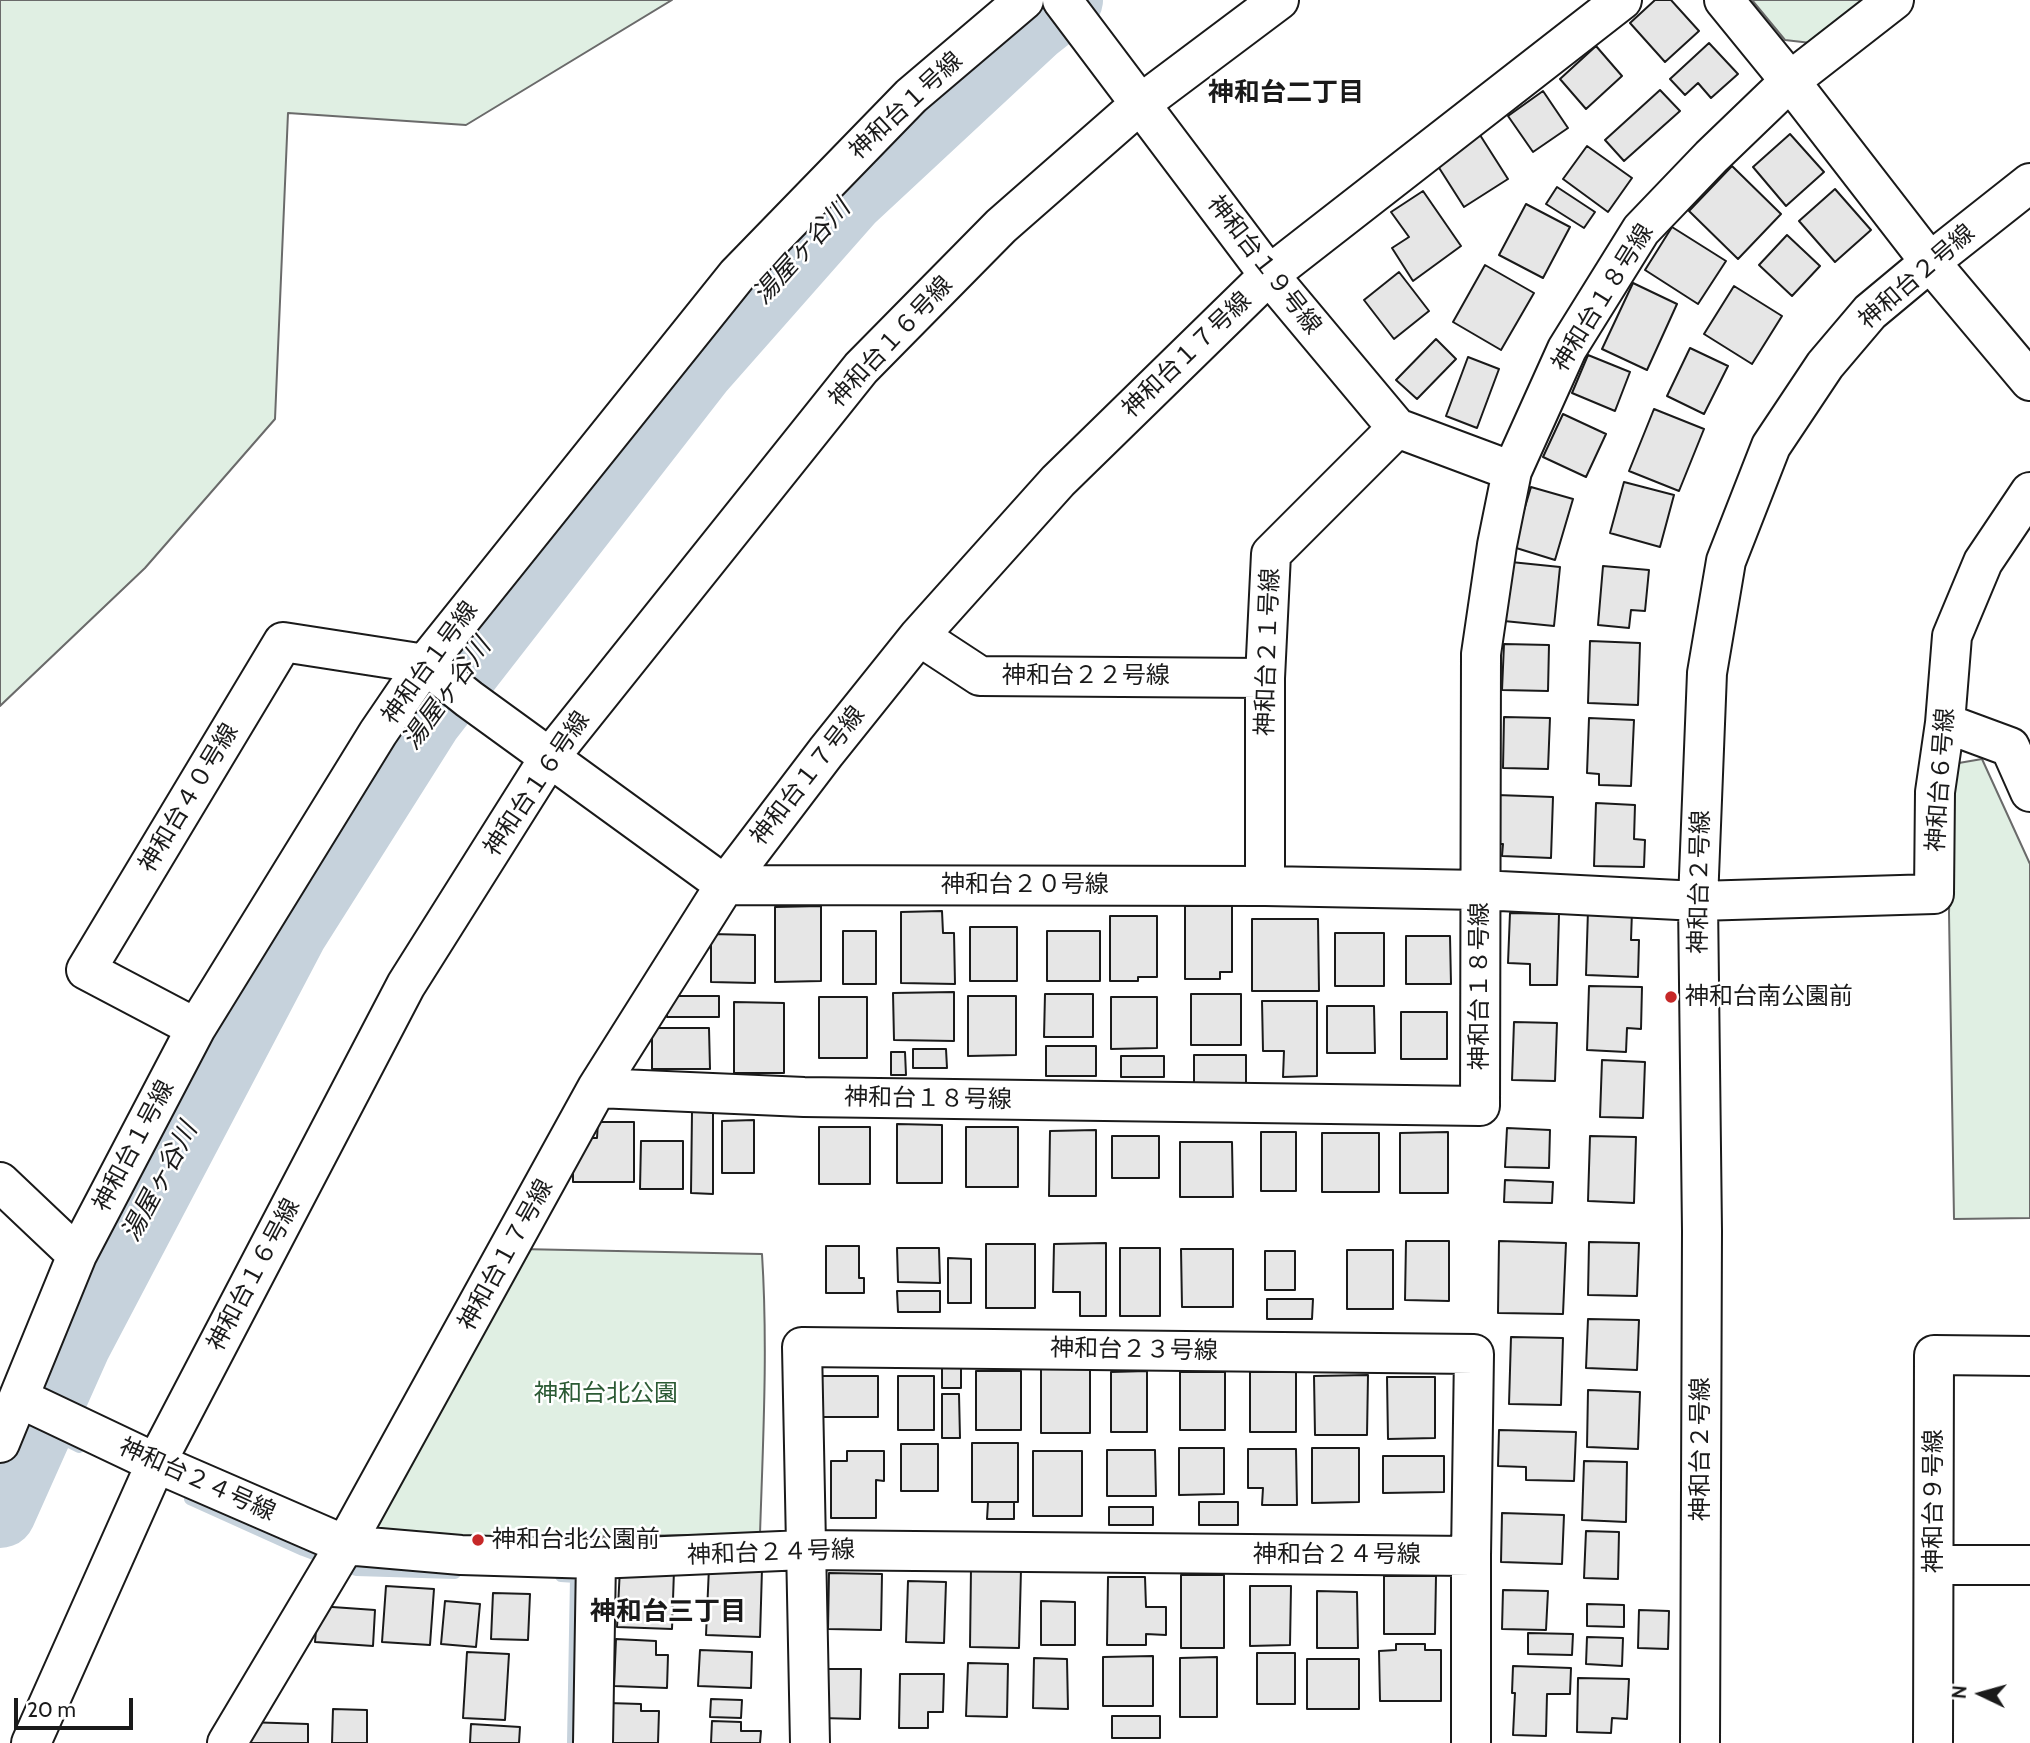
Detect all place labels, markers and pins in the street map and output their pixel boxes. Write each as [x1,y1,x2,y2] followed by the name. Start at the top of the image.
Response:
[1685,983,1853,1011] place label: 神和台南公園前
[1663,989,1679,1005] marker: 神和台南公園前
[492,1526,660,1554] place label: 神和台北公園前
[470,1532,486,1548] marker: 神和台北公園前

